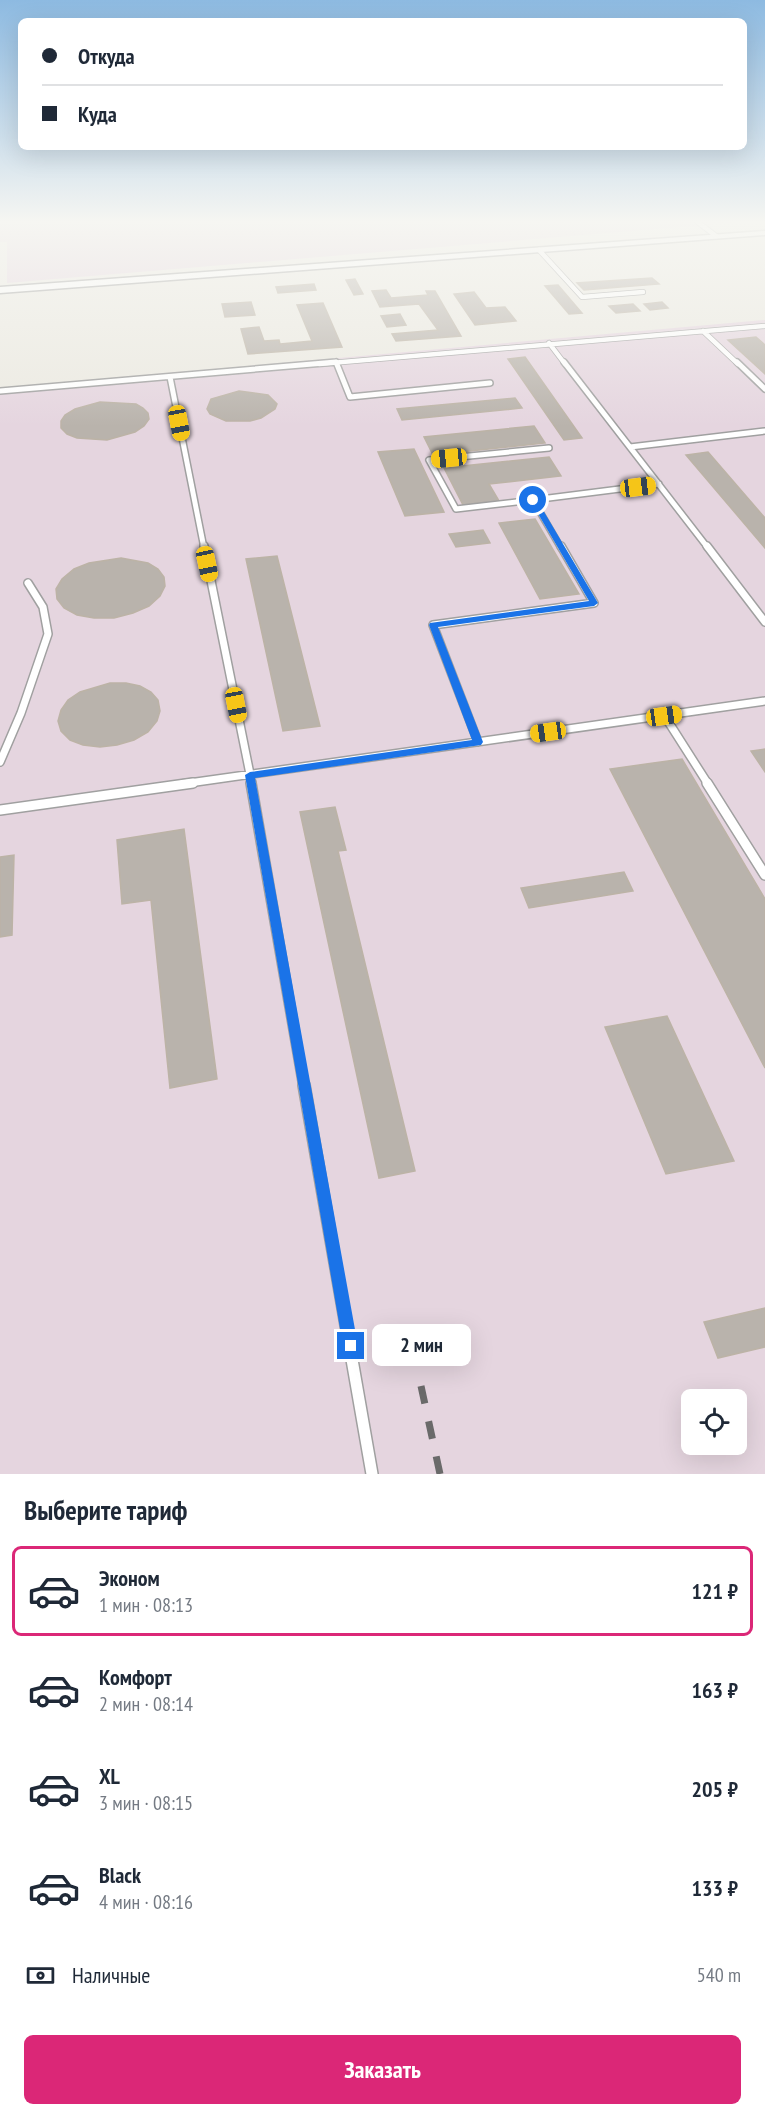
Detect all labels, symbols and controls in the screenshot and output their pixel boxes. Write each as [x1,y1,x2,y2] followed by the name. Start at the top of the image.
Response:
[78,42,135,70] text: Откуда
[78,100,117,128] text: Куда
[167,404,191,442] car
[430,447,468,469] car
[619,476,657,498] car
[519,486,546,513] route start
[194,545,220,583] car
[224,686,248,724] car
[645,705,683,727] car
[529,721,567,743] car
[372,1325,471,1367] callout: 2 мин
[337,1332,364,1359] route end
[400,1332,443,1358] text: 2 мин
[681,1389,747,1455] map controls
[681,1389,747,1455] button: locate
[24,1493,187,1527] text: Выберите тариф
[27,1564,81,1618] icon: car
[99,1564,160,1592] text: Эконом
[691,1577,738,1605] text: 121 ₽
[99,1592,193,1618] text: 1 мин · 08:13
[27,1663,81,1717] icon: car
[99,1663,172,1691] text: Комфорт
[691,1676,738,1704] text: 163 ₽
[99,1691,193,1717] text: 2 мин · 08:14
[27,1762,81,1816] icon: car
[99,1762,120,1790] text: XL
[691,1775,738,1803] text: 205 ₽
[99,1790,193,1816] text: 3 мин · 08:15
[27,1861,81,1915] icon: car
[99,1861,141,1889] text: Black
[691,1874,738,1902] text: 133 ₽
[99,1889,193,1915] text: 4 мин · 08:16
[24,1959,57,1992] icon: cash
[72,1961,150,1989] text: Наличные
[697,1962,741,1988] text: 540 m
[24,2035,741,2104] button: Заказать

